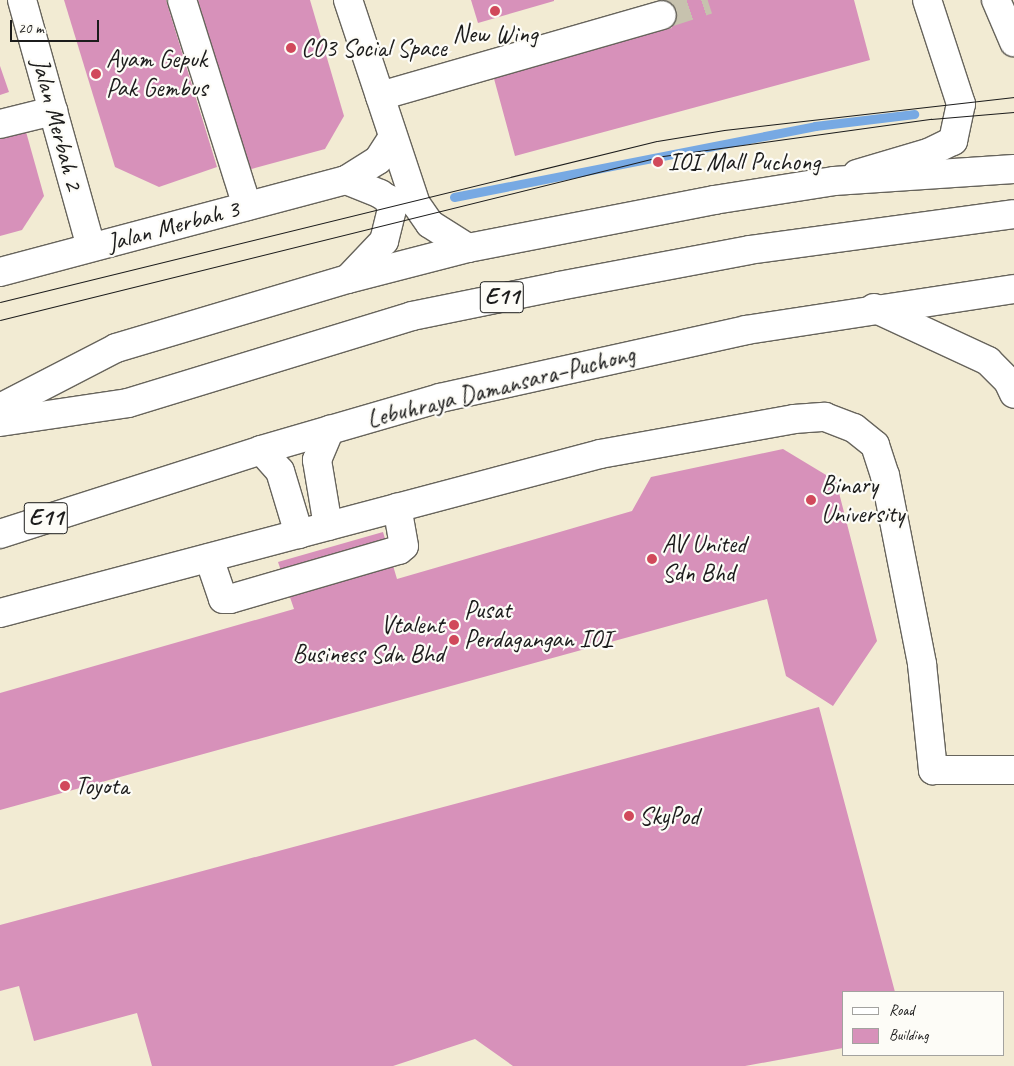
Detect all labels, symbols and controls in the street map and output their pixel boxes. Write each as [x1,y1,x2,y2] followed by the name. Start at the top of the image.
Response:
[489,5,501,17] marker: New Wing
[12,10,101,42] scale bar
[18,19,44,38] text: 20 m
[452,19,538,49] place label: New Wing
[301,33,446,63] place label: CO3 Social Space
[285,42,297,54] marker: CO3 Social Space
[106,45,207,104] place label: Ayam Gepuk Pak Gembus
[25,55,89,193] street label: Jalan Merbah 2
[90,68,102,80] marker: Ayam Gepuk Pak Gembus
[668,147,819,177] place label: IOI Mall Puchong
[652,156,664,168] marker: IOI Mall Puchong
[104,194,242,258] street label: Jalan Merbah 3
[480,276,524,318] road number: E11
[364,339,638,435] street label: Lebuhraya Damansara–Puchong
[821,471,904,530] place label: Binary University
[805,494,817,506] marker: Binary University
[23,496,68,540] road number: E11
[662,530,746,589] place label: AV United Sdn Bhd
[646,553,658,565] marker: AV United Sdn Bhd
[464,596,612,655] place label: Pusat Perdagangan IOI
[293,611,444,670] place label: Vtalent Business Sdn Bhd
[448,619,460,631] marker: Pusat Perdagangan IOI
[448,634,460,646] marker: Vtalent Business Sdn Bhd
[75,771,129,801] place label: Toyota
[59,780,71,792] marker: Toyota
[639,801,699,831] place label: SkyPod
[623,810,635,822] marker: SkyPod
[842,991,1004,1056] legend
[889,1001,914,1020] text: Road
[889,1026,928,1045] text: Building

